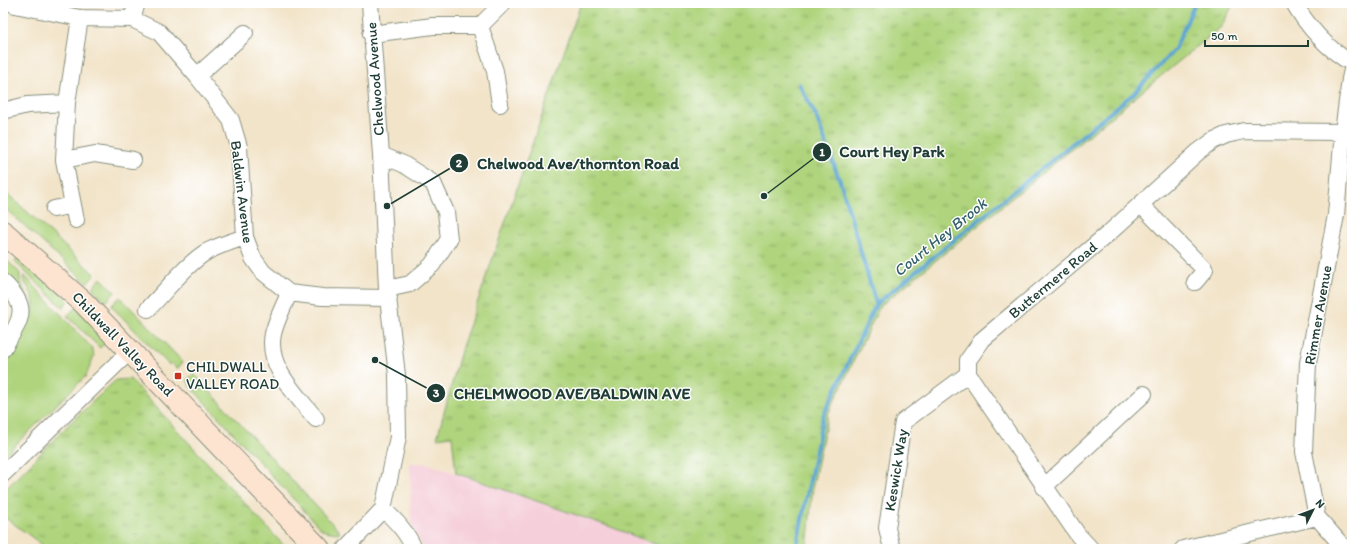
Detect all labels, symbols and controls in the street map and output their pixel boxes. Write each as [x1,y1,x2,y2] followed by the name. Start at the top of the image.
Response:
[362,22,388,136] street label: Chelwood Avenue
[1205,22,1308,48] scale bar
[1211,29,1237,43] text: 50 m
[812,138,952,166] callout: Court Hey Park
[227,140,257,244] street label: Baldwin Avenue
[839,142,945,162] text: Court Hey Park
[819,145,825,159] text: 1
[449,149,687,177] callout: Chelwood Ave/thornton Road
[477,154,679,173] text: Chelwood Ave/thornton Road
[456,156,463,170] text: 2
[890,193,991,280] water label: Court Hey Brook
[1005,237,1102,322] street label: Buttermere Road
[1300,264,1336,366] street label: Rimmer Avenue
[68,288,178,401] street label: Childwall Valley Road
[186,358,279,393] place label: CHILDWALL VALLEY ROAD
[173,371,183,381] marker: CHILDWALL VALLEY ROAD
[426,379,698,407] callout: CHELMWOOD AVE/BALDWIN AVE
[454,384,690,403] text: CHELMWOOD AVE/BALDWIN AVE
[433,386,440,400] text: 3
[881,428,911,512] street label: Keswick Way
[1293,490,1333,530] north arrow
[1313,497,1327,511] text: N

